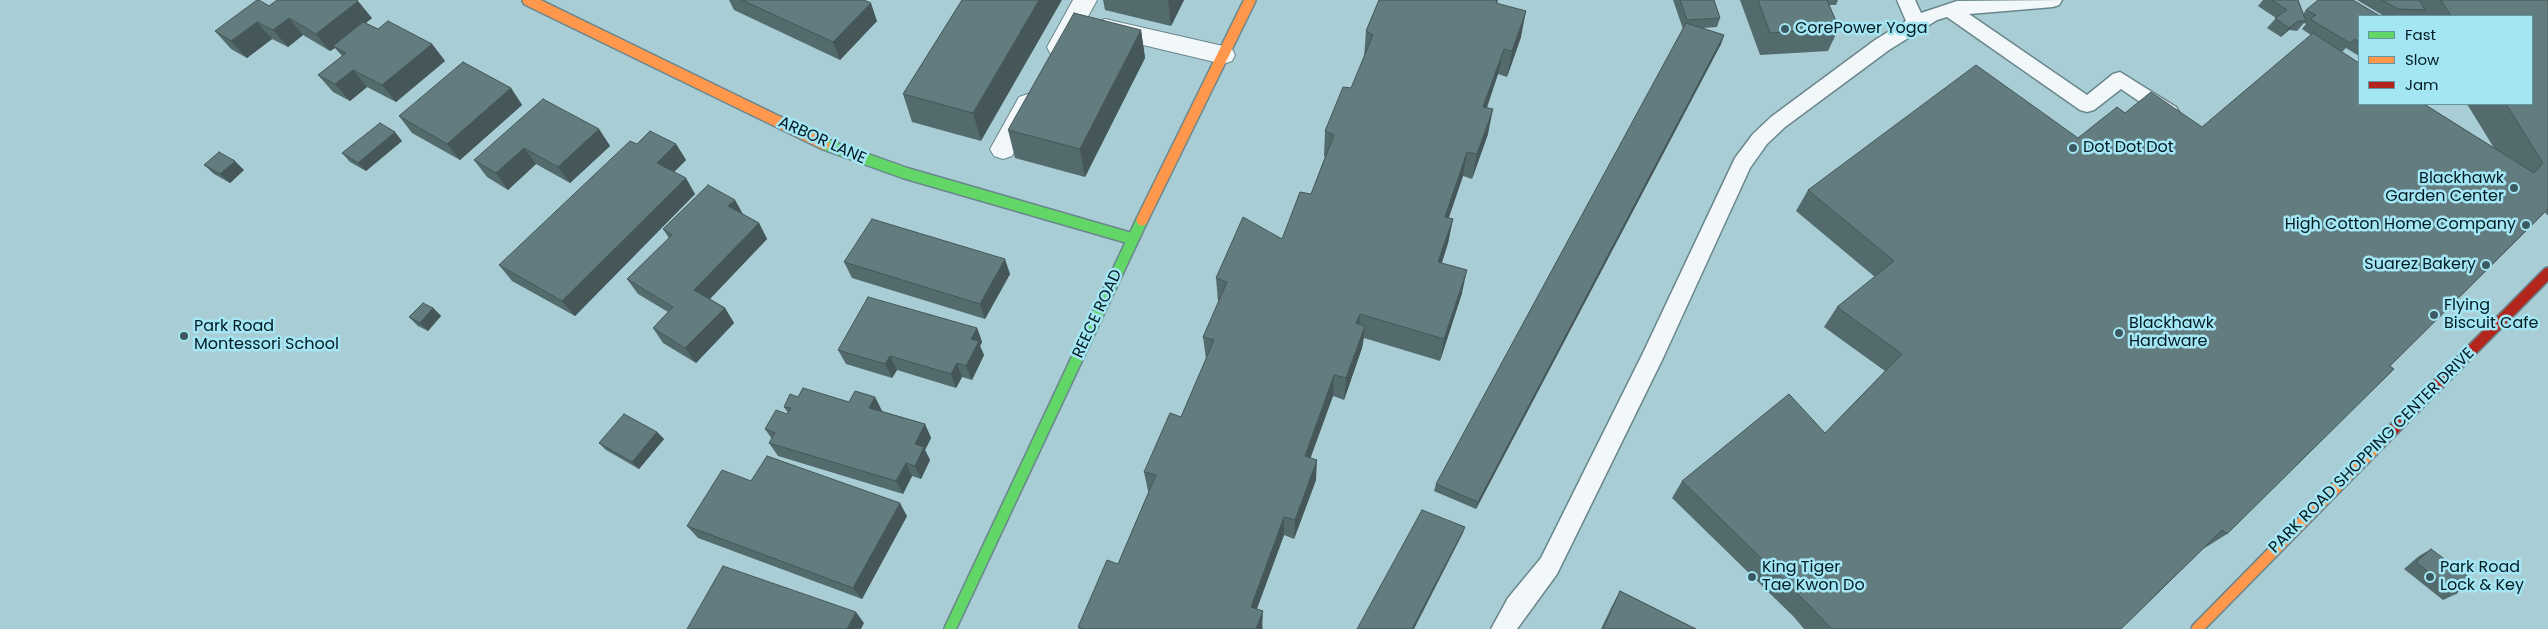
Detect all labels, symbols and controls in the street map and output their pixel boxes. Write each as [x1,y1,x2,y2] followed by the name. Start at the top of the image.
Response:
[2358,15,2533,105] legend
[1795,19,1927,39] place label: CorePower Yoga
[1779,23,1791,35] marker: CorePower Yoga
[2405,24,2436,45] text: Fast
[2405,49,2439,70] text: Slow
[2405,74,2439,95] text: Jam
[775,113,869,169] street label: ARBOR LANE
[2083,138,2174,158] place label: Dot Dot Dot
[2067,142,2079,154] marker: Dot Dot Dot
[2385,169,2504,207] place label: Blackhawk Garden Center
[2508,182,2520,194] marker: Blackhawk Garden Center
[2285,215,2516,235] place label: High Cotton Home Company
[2520,219,2532,231] marker: High Cotton Home Company
[2364,255,2476,275] place label: Suarez Bakery
[2480,259,2492,271] marker: Suarez Bakery
[1069,267,1127,361] street label: REECE ROAD
[2444,296,2538,334] place label: Flying Biscuit Cafe
[2428,309,2440,321] marker: Flying Biscuit Cafe
[2129,314,2214,352] place label: Blackhawk Hardware
[194,317,339,355] place label: Park Road Montessori School
[2113,327,2125,339] marker: Blackhawk Hardware
[178,330,190,342] marker: Park Road Montessori School
[2265,344,2479,558] street label: PARK ROAD SHOPPING CENTER DRIVE
[1762,558,1865,596] place label: King Tiger Tae Kwon Do
[2440,558,2524,596] place label: Park Road Lock & Key
[1746,571,1758,583] marker: King Tiger Tae Kwon Do
[2424,571,2436,583] marker: Park Road Lock & Key

